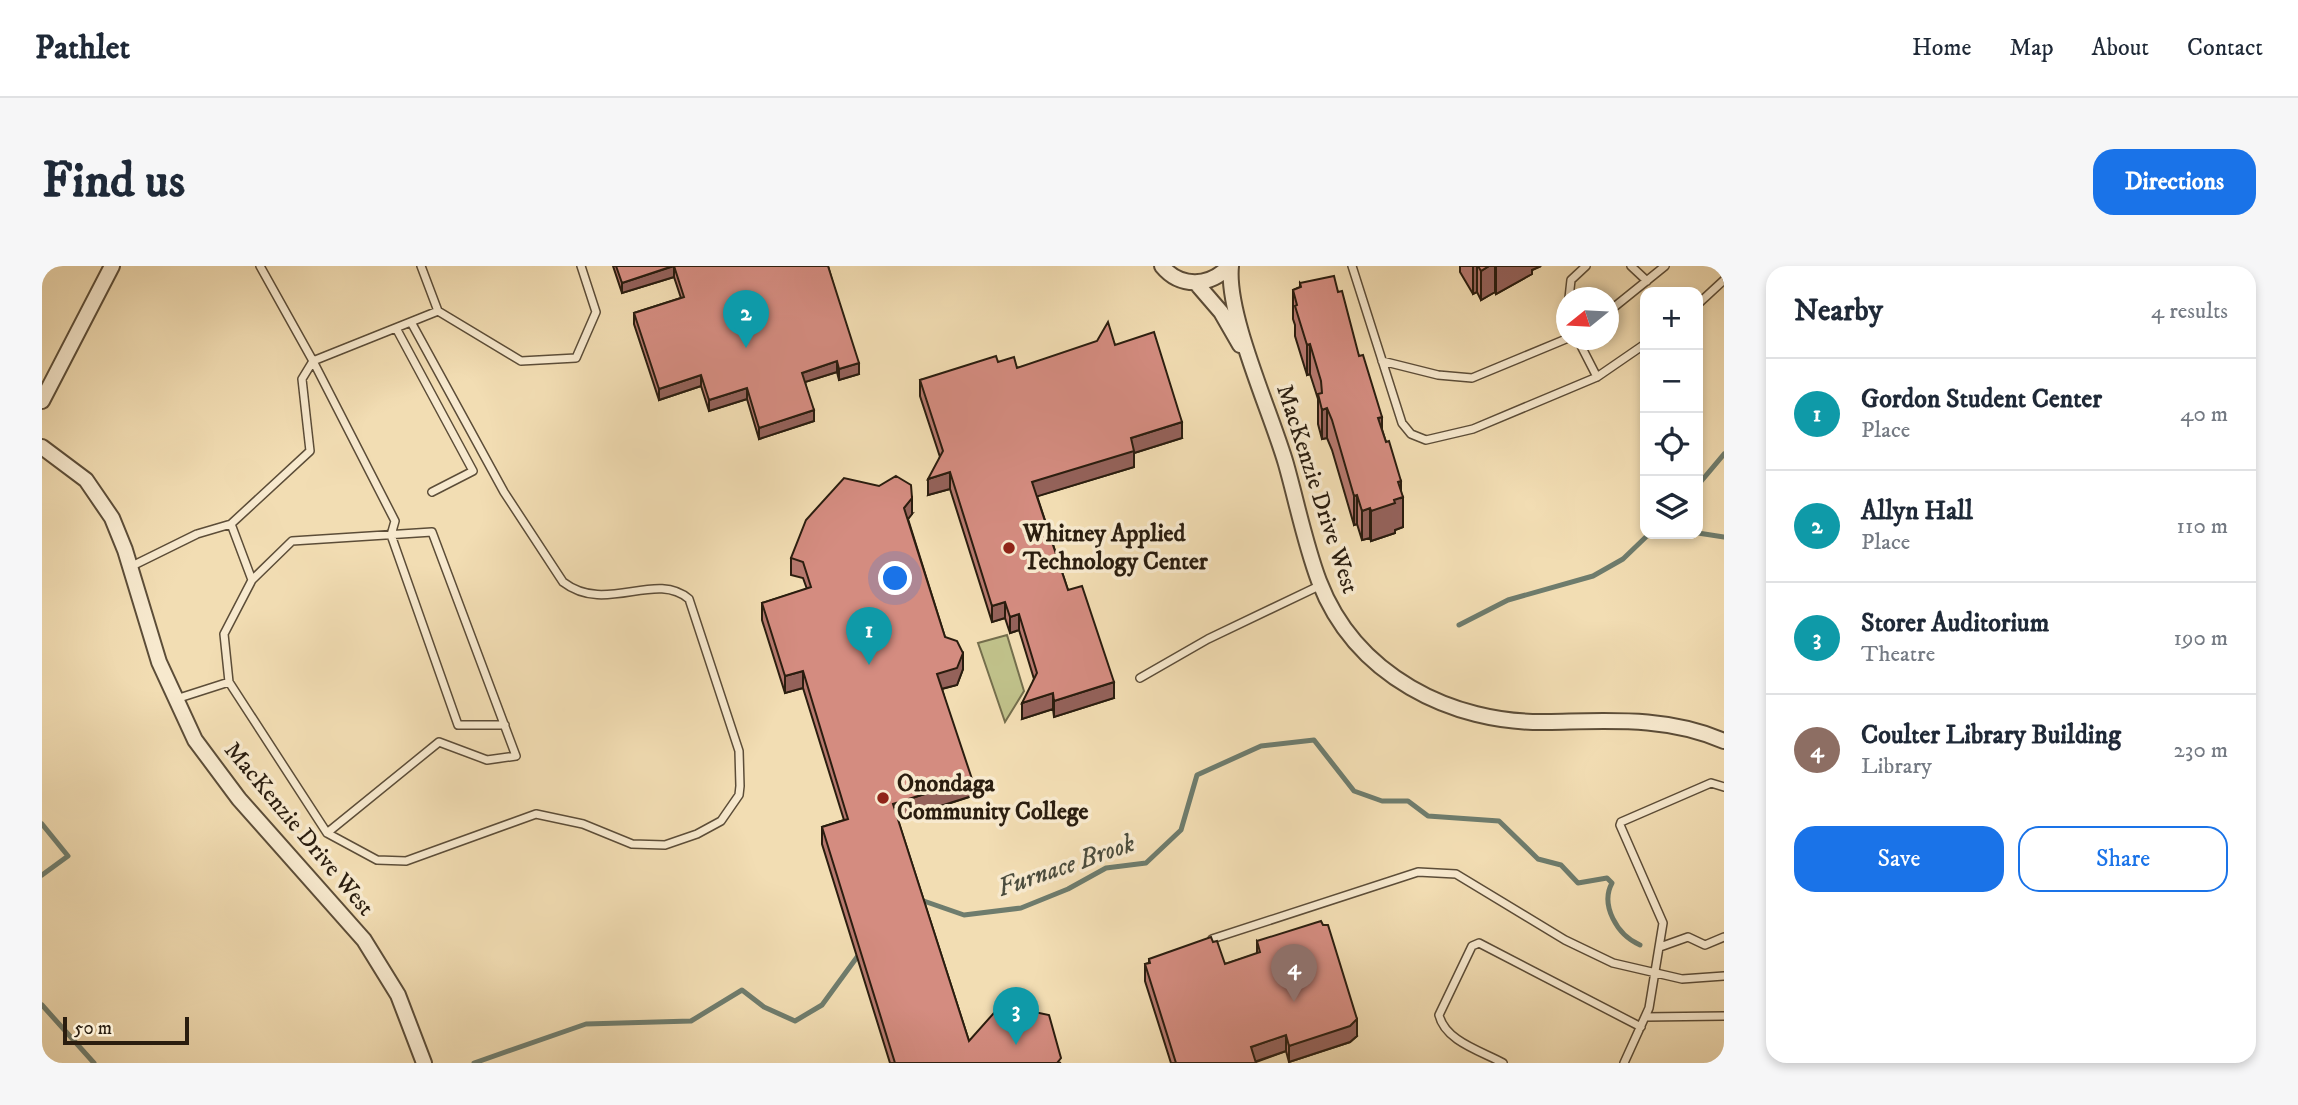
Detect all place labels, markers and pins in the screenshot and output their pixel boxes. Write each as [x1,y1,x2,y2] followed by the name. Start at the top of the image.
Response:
[723,290,769,348] pin: 2
[1022,519,1209,577] place label: Whitney Applied Technology Center
[1001,540,1017,556] marker: Whitney Applied Technology Center
[846,607,892,665] pin: 1
[897,769,1089,827] place label: Onondaga Community College
[875,790,891,806] marker: Onondaga Community College
[1271,944,1317,1002] pin: 4
[993,987,1039,1045] pin: 3

